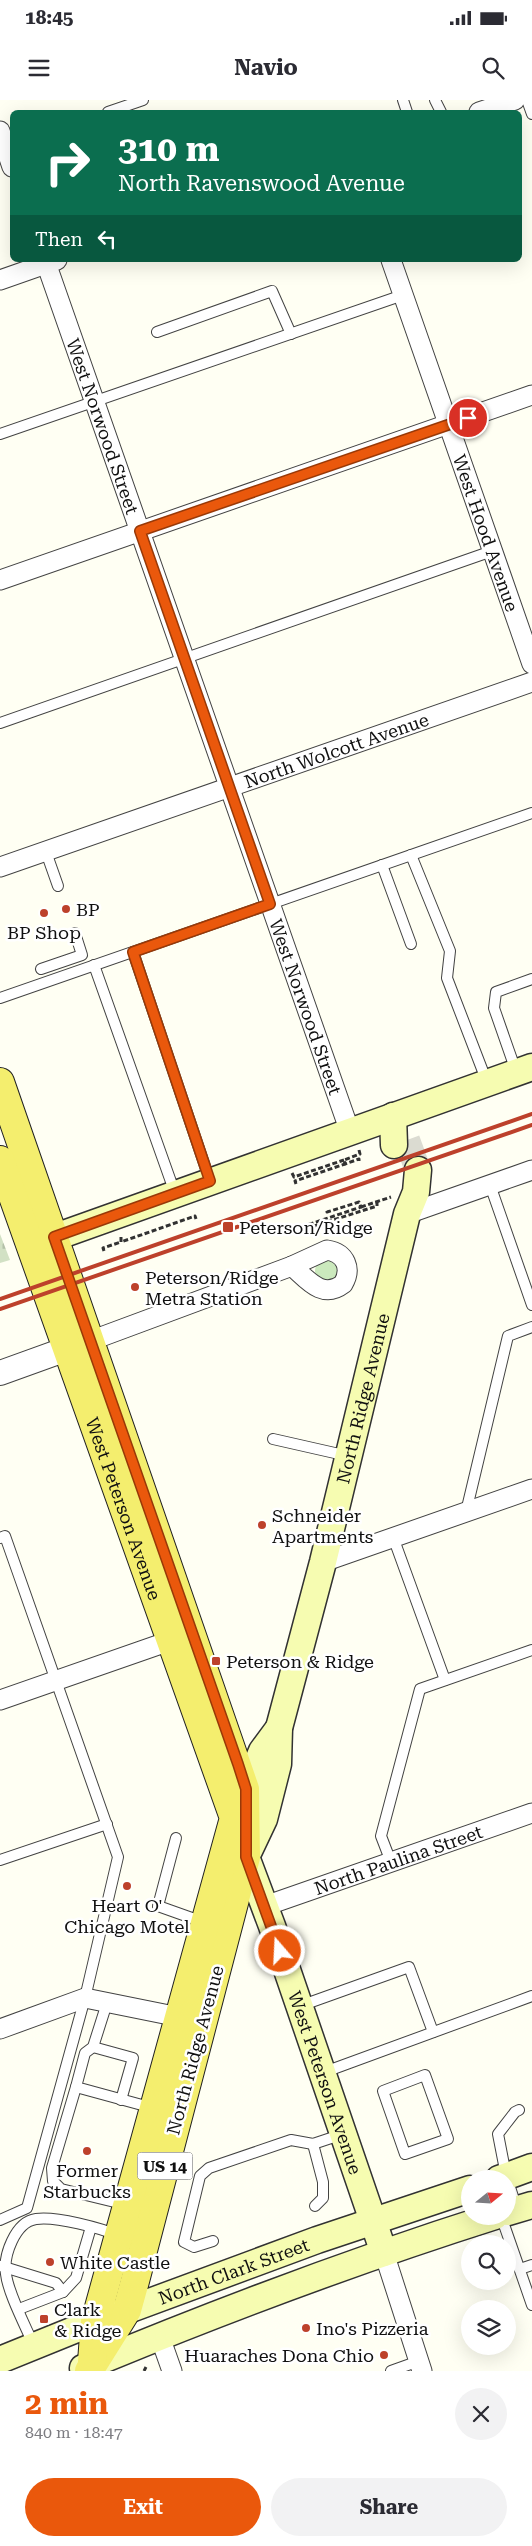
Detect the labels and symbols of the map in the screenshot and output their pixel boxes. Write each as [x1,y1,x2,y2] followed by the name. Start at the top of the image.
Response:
[63,335,144,517] street label: West Norwood Street
[447,397,489,439] pin
[449,452,523,614] street label: West Hood Avenue
[241,708,431,792] street label: North Wolcott Avenue
[76,899,100,920] place label: BP
[60,903,72,915] marker: BP
[38,907,50,919] marker: BP Shop
[266,916,347,1098] street label: West Norwood Street
[7,922,81,943] place label: BP Shop
[239,1217,373,1238] place label: Peterson/Ridge
[221,1220,235,1234] marker: Peterson/Ridge
[145,1267,279,1309] place label: Peterson/Ridge Metra Station
[129,1281,141,1293] marker: Peterson/Ridge Metra Station
[332,1311,393,1486] street label: North Ridge Avenue
[82,1414,166,1603] street label: West Peterson Avenue
[272,1505,373,1547] place label: Schneider Apartments
[256,1519,268,1531] marker: Schneider Apartments
[226,1651,374,1672] place label: Peterson & Ridge
[210,1655,222,1667] marker: Peterson & Ridge
[311,1821,485,1899] street label: North Paulina Street
[121,1880,133,1892] marker: Heart O' Chicago Motel
[64,1895,190,1937] place label: Heart O' Chicago Motel
[253,1924,305,1976] position arrow
[162,1963,228,2137] street label: North Ridge Avenue
[285,1988,367,2177] street label: West Peterson Avenue
[81,2145,93,2157] marker: Former Starbucks
[138,2152,192,2180] road number: US 14
[43,2160,131,2202] place label: Former Starbucks
[461,2170,516,2225] north arrow
[155,2233,312,2308] street label: North Clark Street
[60,2252,170,2273] place label: White Castle
[44,2256,56,2268] marker: White Castle
[54,2299,121,2341] place label: Clark & Ridge
[38,2313,50,2325] marker: Clark & Ridge
[316,2318,429,2339] place label: Ino's Pizzeria
[300,2322,312,2334] marker: Ino's Pizzeria
[184,2345,374,2366] place label: Huaraches Dona Chio
[378,2349,390,2361] marker: Huaraches Dona Chio

